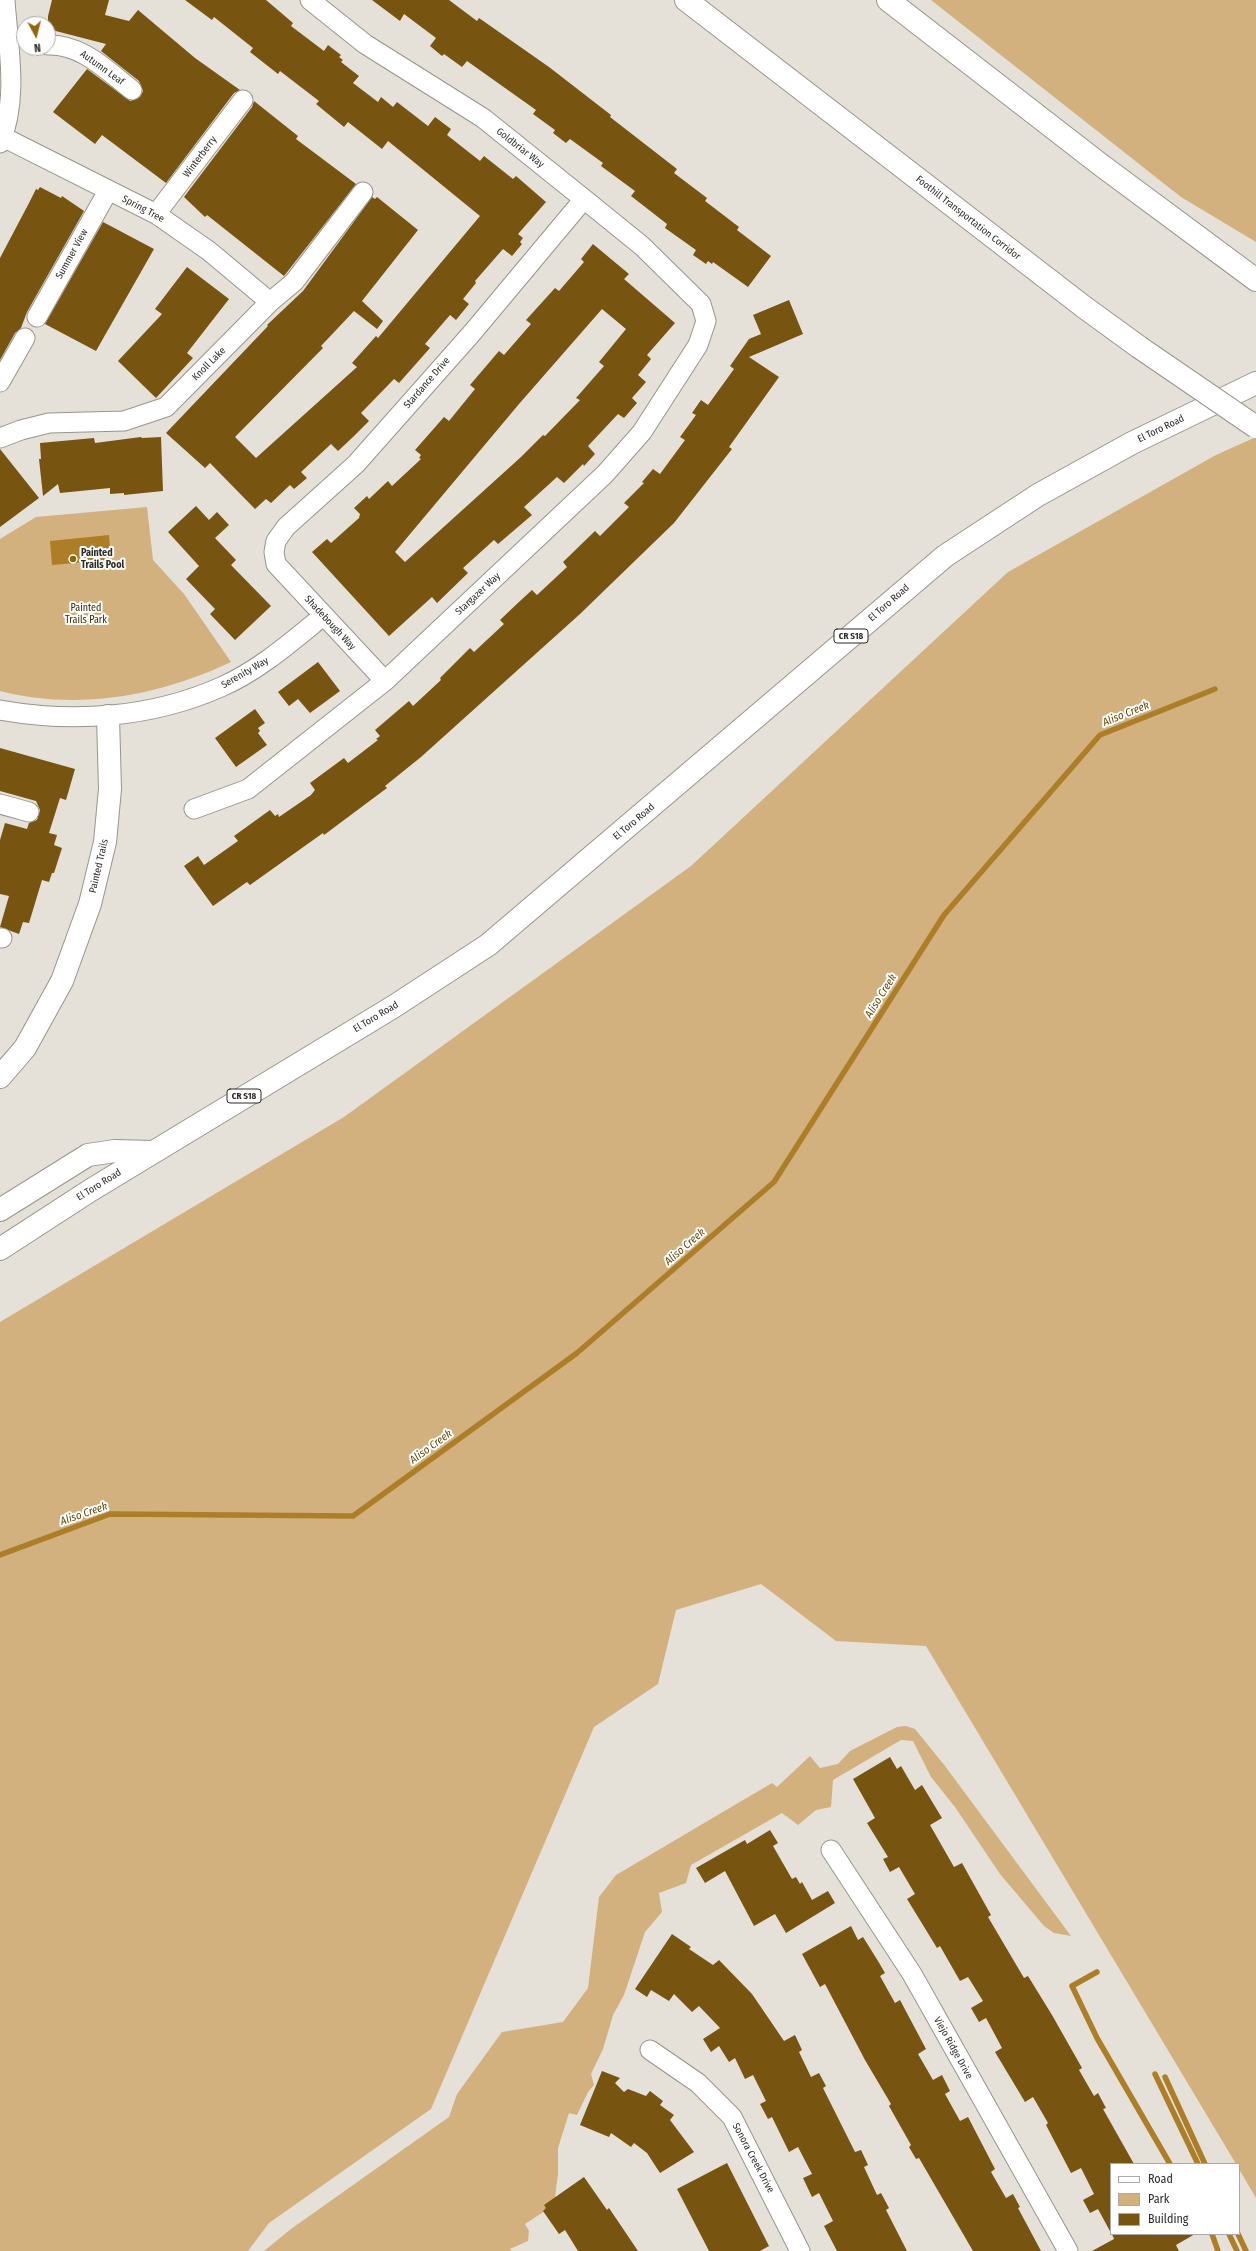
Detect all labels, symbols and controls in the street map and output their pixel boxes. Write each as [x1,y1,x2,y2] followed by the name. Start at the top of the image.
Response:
[16,16,56,56] north arrow
[33,41,41,54] text: N
[78,48,126,88] street label: Autumn Leaf
[494,126,546,170] street label: Goldbriar Way
[181,134,219,180] street label: Winterberry
[913,173,1023,263] street label: Foothill Transportation Corridor
[120,193,166,225] street label: Spring Tree
[53,227,91,281] street label: Summer View
[190,345,228,383] street label: Knoll Lake
[401,355,453,411] street label: Stardance Drive
[1136,413,1186,445] street label: El Toro Road
[81,547,124,570] place label: Painted Trails Pool
[68,554,78,564] marker: Painted Trails Pool
[453,570,503,618] street label: Stargazer Way
[866,582,912,624] street label: El Toro Road
[302,593,358,653] street label: Shadebough Way
[65,602,107,626] park label: Painted Trails Park
[834,629,868,643] road number: CR S18
[219,655,271,691] street label: Serenity Way
[1101,699,1151,729] water label: Aliso Creek
[611,801,657,843] street label: El Toro Road
[87,838,111,894] street label: Painted Trails
[862,972,900,1020] water label: Aliso Creek
[351,999,401,1035] street label: El Toro Road
[227,1089,261,1103] road number: CR S18
[74,1167,124,1203] street label: El Toro Road
[662,1226,708,1268] water label: Aliso Creek
[407,1427,455,1467] water label: Aliso Creek
[59,1500,109,1528] water label: Aliso Creek
[931,2015,975,2081] street label: Viejo Ridge Drive
[730,2121,776,2195] street label: Sonora Creek Drive
[1110,2163,1240,2235] legend
[1148,2172,1173,2186] text: Road
[1148,2192,1169,2206] text: Park
[1148,2212,1188,2226] text: Building

